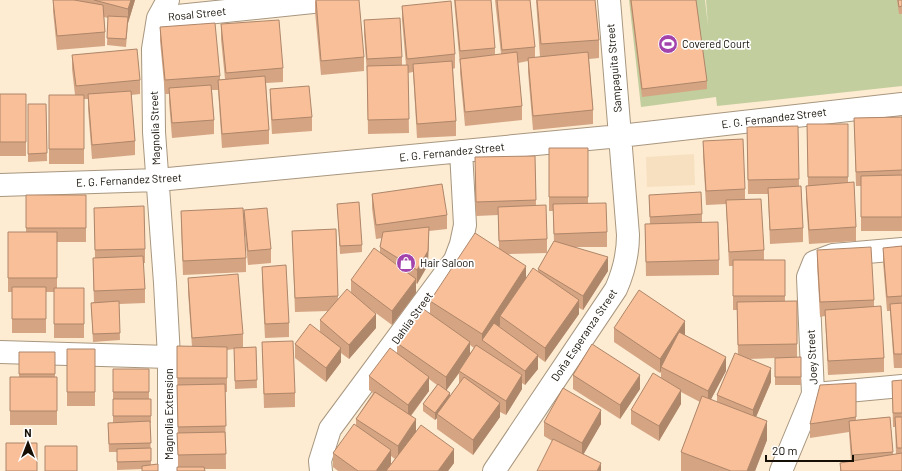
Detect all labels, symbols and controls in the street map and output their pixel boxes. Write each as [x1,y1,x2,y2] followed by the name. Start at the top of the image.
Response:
[167,4,227,23] street label: Rosal Street
[603,23,624,113] street label: Sampaguita Street
[657,33,679,55] sports icon: Covered Court
[682,37,750,50] place label: Covered Court
[147,91,162,165] street label: Magnolia Street
[721,105,827,130] street label: E. G. Fernandez Street
[399,140,505,164] street label: E. G. Fernandez Street
[76,170,182,189] street label: E. G. Fernandez Street
[395,252,417,274] shop icon: Hair Saloon
[420,256,474,269] place label: Hair Saloon
[548,286,619,383] street label: Doña Esperanza Street
[388,289,435,346] street label: Dahlia Street
[804,329,819,385] street label: Joey Street
[162,368,175,460] street label: Magnolia Extension
[8,423,48,463] north arrow
[24,426,32,439] text: N
[766,437,853,463] scale bar
[772,443,798,457] text: 20 m

